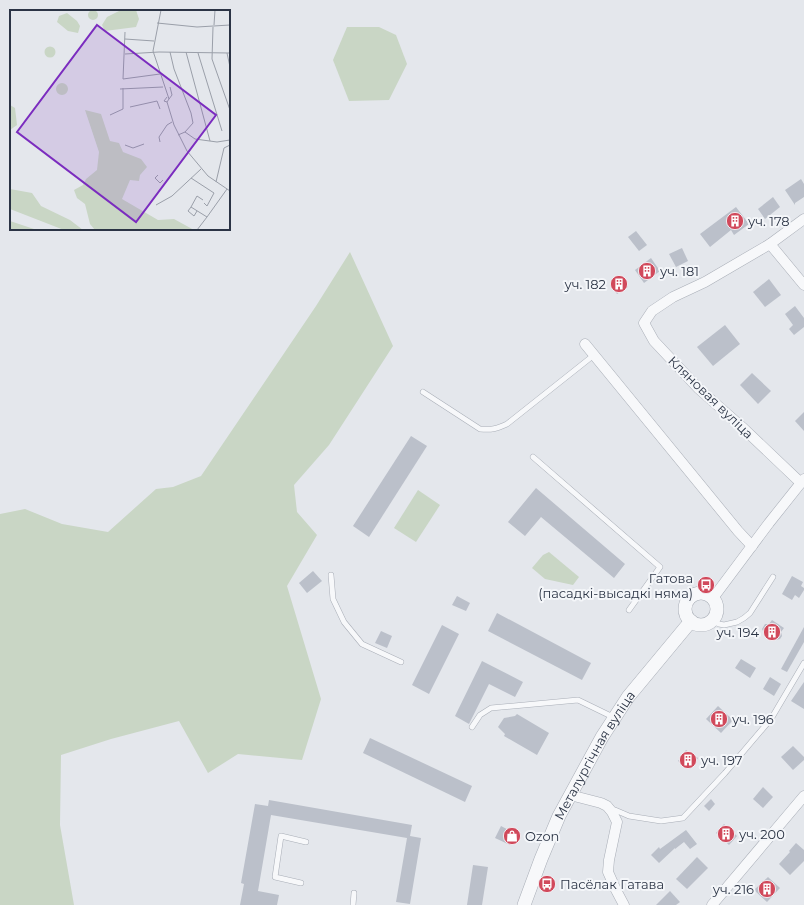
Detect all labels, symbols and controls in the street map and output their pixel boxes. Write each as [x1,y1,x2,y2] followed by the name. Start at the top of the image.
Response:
[10,10,230,230] inset map
[725,211,745,231] building icon: уч. 178
[747,213,790,229] place label: уч. 178
[637,261,657,281] building icon: уч. 181
[659,263,699,279] place label: уч. 181
[609,274,629,294] building icon: уч. 182
[563,276,606,292] place label: уч. 182
[665,352,757,442] street label: Кляновая вуліца
[538,570,693,601] place label: Гатова (пасадкі-высадкі няма)
[696,575,716,595] bus stop icon: Гатова (пасадкі-высадкі няма)
[762,622,782,642] building icon: уч. 194
[716,624,759,640] place label: уч. 194
[551,687,638,823] street label: Металургічная вуліца
[709,709,729,729] building icon: уч. 196
[731,711,774,727] place label: уч. 196
[678,750,698,770] building icon: уч. 197
[700,752,743,768] place label: уч. 197
[716,824,736,844] building icon: уч. 200
[502,826,522,846] shop icon: Ozon
[738,826,785,842] place label: уч. 200
[525,828,559,844] place label: Ozon
[537,874,557,894] bus stop icon: Пасёлак Гатава
[560,876,664,892] place label: Пасёлак Гатава
[757,879,777,899] building icon: уч. 216
[712,881,754,897] place label: уч. 216

